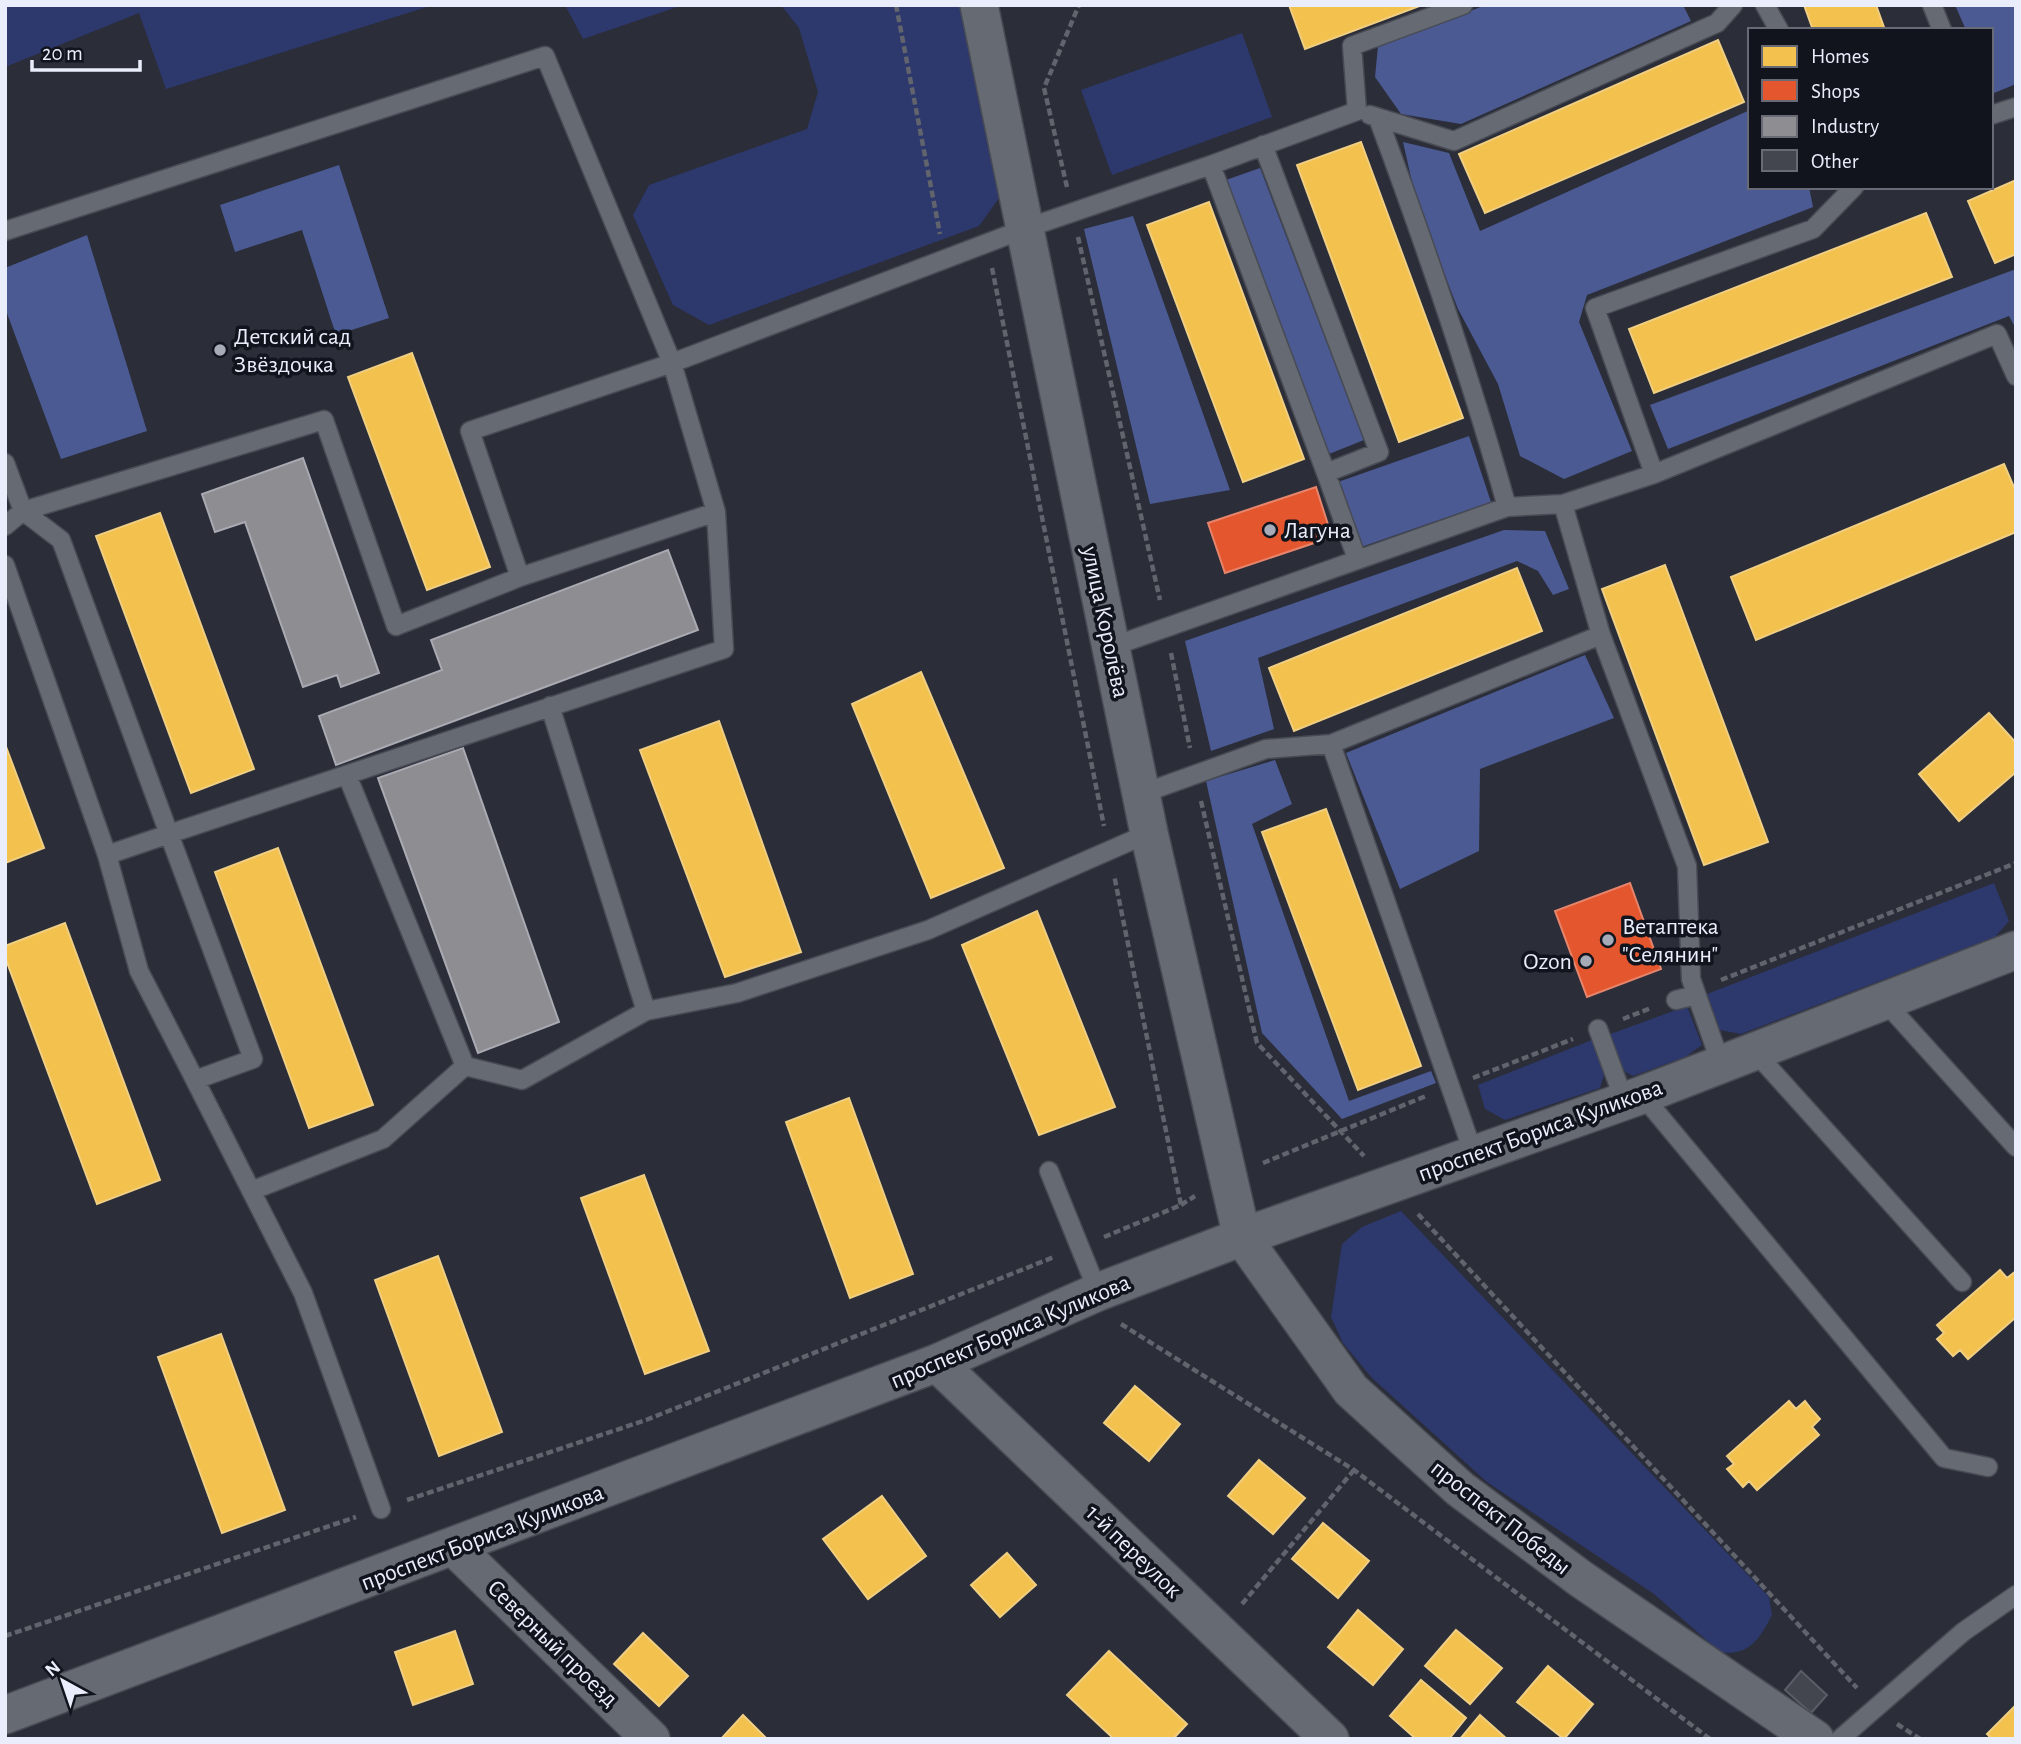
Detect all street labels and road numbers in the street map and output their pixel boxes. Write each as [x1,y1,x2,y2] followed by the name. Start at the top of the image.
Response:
[1077,543,1133,700] street label: улица Королёва
[1415,1076,1666,1186] street label: проспект Бориса Куликова
[887,1270,1134,1393] street label: проспект Бориса Куликова
[1426,1456,1575,1579] street label: проспект Победы
[358,1480,607,1595] street label: проспект Бориса Куликова
[1081,1501,1186,1603] street label: 1-й переулок
[482,1576,622,1712] street label: Северный проезд

